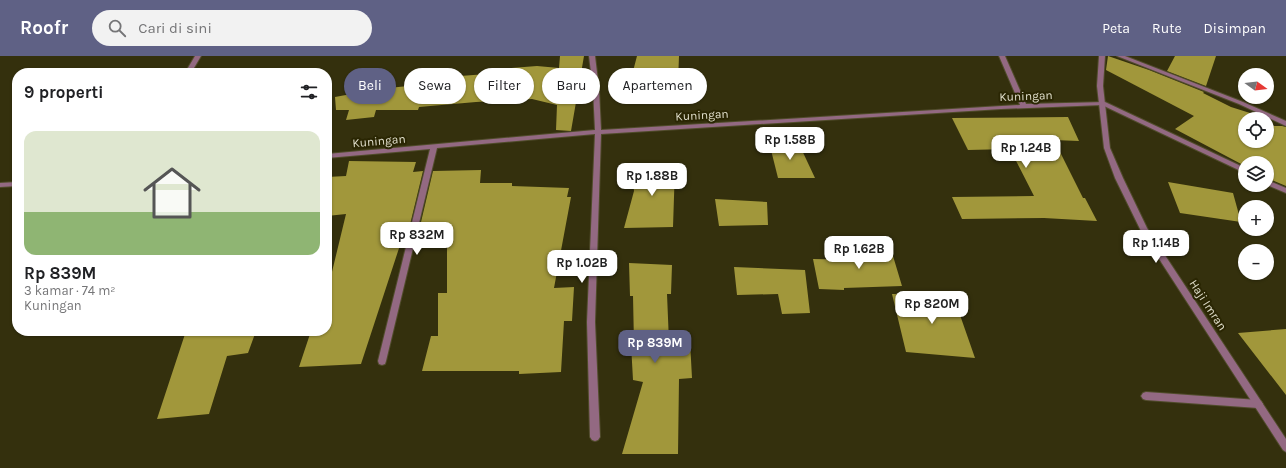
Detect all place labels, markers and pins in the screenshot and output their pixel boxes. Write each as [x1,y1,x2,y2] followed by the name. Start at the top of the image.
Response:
[749,127,831,161] pin: Rp 1.58B
[985,135,1067,169] pin: Rp 1.24B
[611,163,693,197] pin: Rp 1.88B
[380,222,454,256] pin: Rp 832M
[1115,230,1197,264] pin: Rp 1.14B
[818,236,900,270] pin: Rp 1.62B
[541,250,623,284] pin: Rp 1.02B
[895,291,969,325] pin: Rp 820M
[618,330,692,364] pin: Rp 839M

